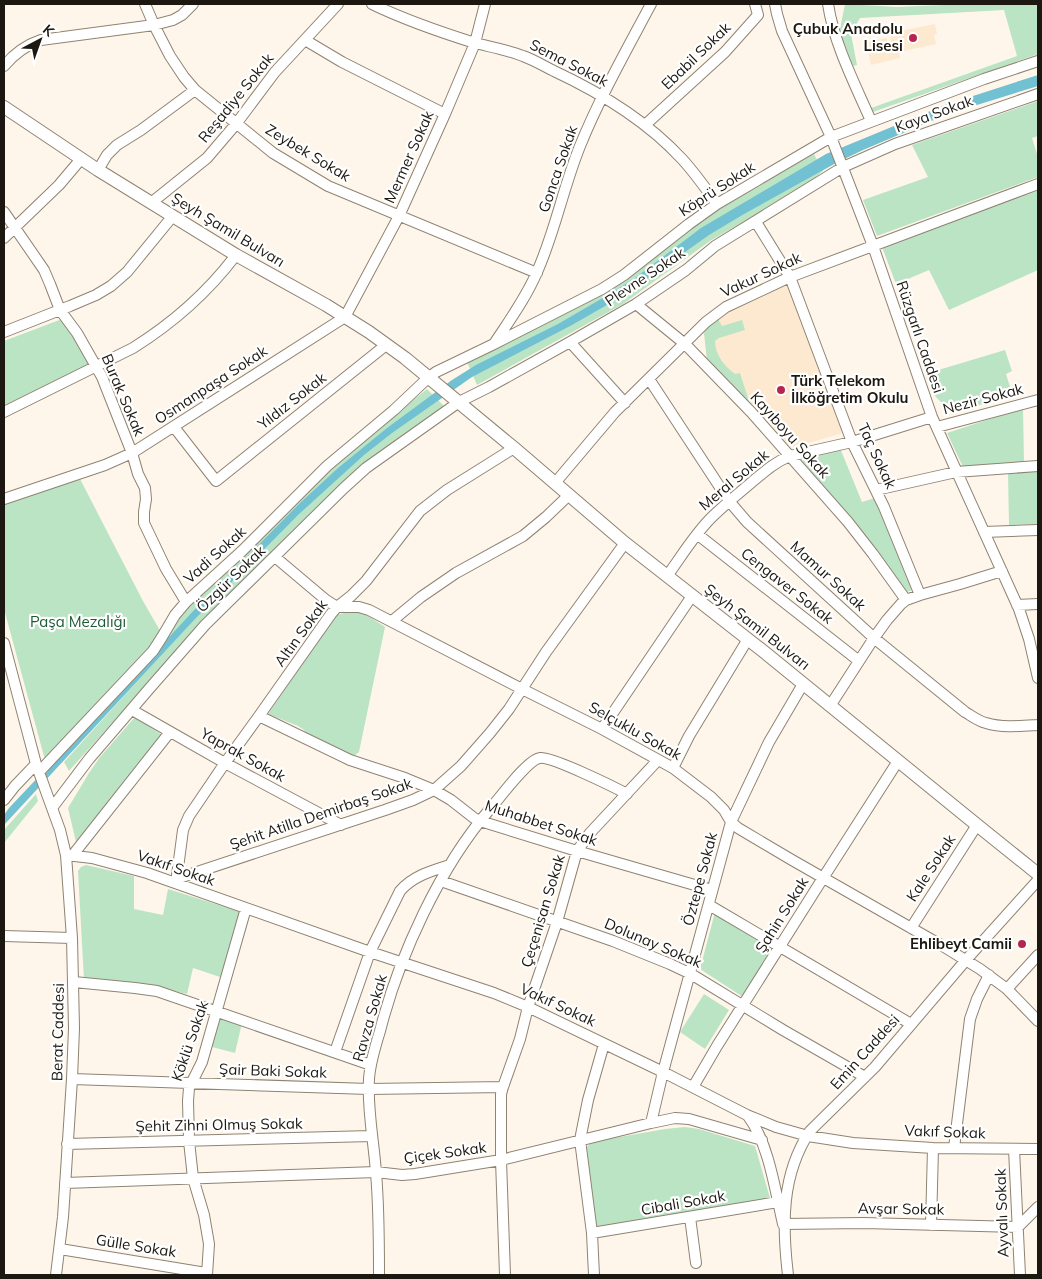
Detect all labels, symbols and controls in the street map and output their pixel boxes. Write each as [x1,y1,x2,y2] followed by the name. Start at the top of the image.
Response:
[15,15,65,65] north arrow
[657,18,735,93] street label: Ebabil Sokak
[793,19,903,55] place label: Çubuk Anadolu Lisesi
[39,20,58,40] text: K
[907,32,919,44] marker: Çubuk Anadolu Lisesi
[527,35,612,91] street label: Sema Sokak
[194,49,278,146] street label: Reşadiye Sokak
[892,91,976,136] street label: Kaya Sokak
[380,107,438,206] street label: Mermer Sokak
[262,120,354,186] street label: Zeybek Sokak
[534,123,581,215] street label: Gonca Sokak
[675,157,759,220] street label: Köprü Sokak
[168,188,288,271] street label: Şeyh Şamil Bulvarı
[601,243,689,310] street label: Plevne Sokak
[718,248,804,301] street label: Vakur Sokak
[892,278,949,395] street label: Rüzgarlı Caddesi
[151,341,271,428] street label: Osmanpaşa Sokak
[98,351,149,439] street label: Burak Sokak
[253,368,330,434] street label: Yıldız Sokak
[791,371,909,407] place label: Türk Telekom İlköğretim Okulu
[941,379,1025,418] street label: Nezir Sokak
[775,384,787,396] marker: Türk Telekom İlköğretim Okulu
[746,387,834,482] street label: Kayıboyu Sokak
[854,420,901,492] street label: Taç Sokak
[695,445,773,514] street label: Meral Sokak
[180,521,250,588] street label: Vadi Sokak
[787,537,870,615] street label: Mamur Sokak
[192,541,269,616] street label: Özgür Sokak
[737,544,838,628] street label: Cengaver Sokak
[701,579,814,674] street label: Şeyh Şamil Bulvarı
[270,595,331,670] street label: Altın Sokak
[30,612,126,631] park label: Paşa Mezalığı
[585,697,685,764] street label: Selçuklu Sokak
[197,723,289,786] street label: Yaprak Sokak
[227,773,415,854] street label: Şehit Atilla Demirbaş Sokak
[483,795,600,850] street label: Muhabbet Sokak
[678,830,721,928] street label: Öztepe Sokak
[902,830,960,905] street label: Kale Sokak
[135,845,218,890] street label: Vakıf Sokak
[516,852,569,970] street label: Çeçenisan Sokak
[751,873,812,956] street label: Şahin Sokak
[602,913,705,972] street label: Dolunay Sokak
[910,934,1012,953] place label: Ehlibeyt Camii
[1016,938,1028,950] marker: Ehlibeyt Camii
[348,972,391,1064] street label: Ravza Sokak
[517,979,599,1030] street label: Vakıf Sokak
[47,983,68,1081] street label: Berat Caddesi
[167,998,212,1084] street label: Köklü Sokak
[826,1010,903,1093] street label: Emin Caddesi
[219,1059,328,1082] street label: Şair Baki Sokak
[135,1114,303,1135] street label: Şehit Zihni Olmuş Sokak
[904,1121,986,1142] street label: Vakıf Sokak
[402,1137,488,1168] street label: Çiçek Sokak
[990,1168,1013,1258] street label: Ayvalı Sokak
[639,1186,727,1219] street label: Cibali Sokak
[858,1198,945,1219] street label: Avşar Sokak
[95,1230,178,1261] street label: Gülle Sokak

